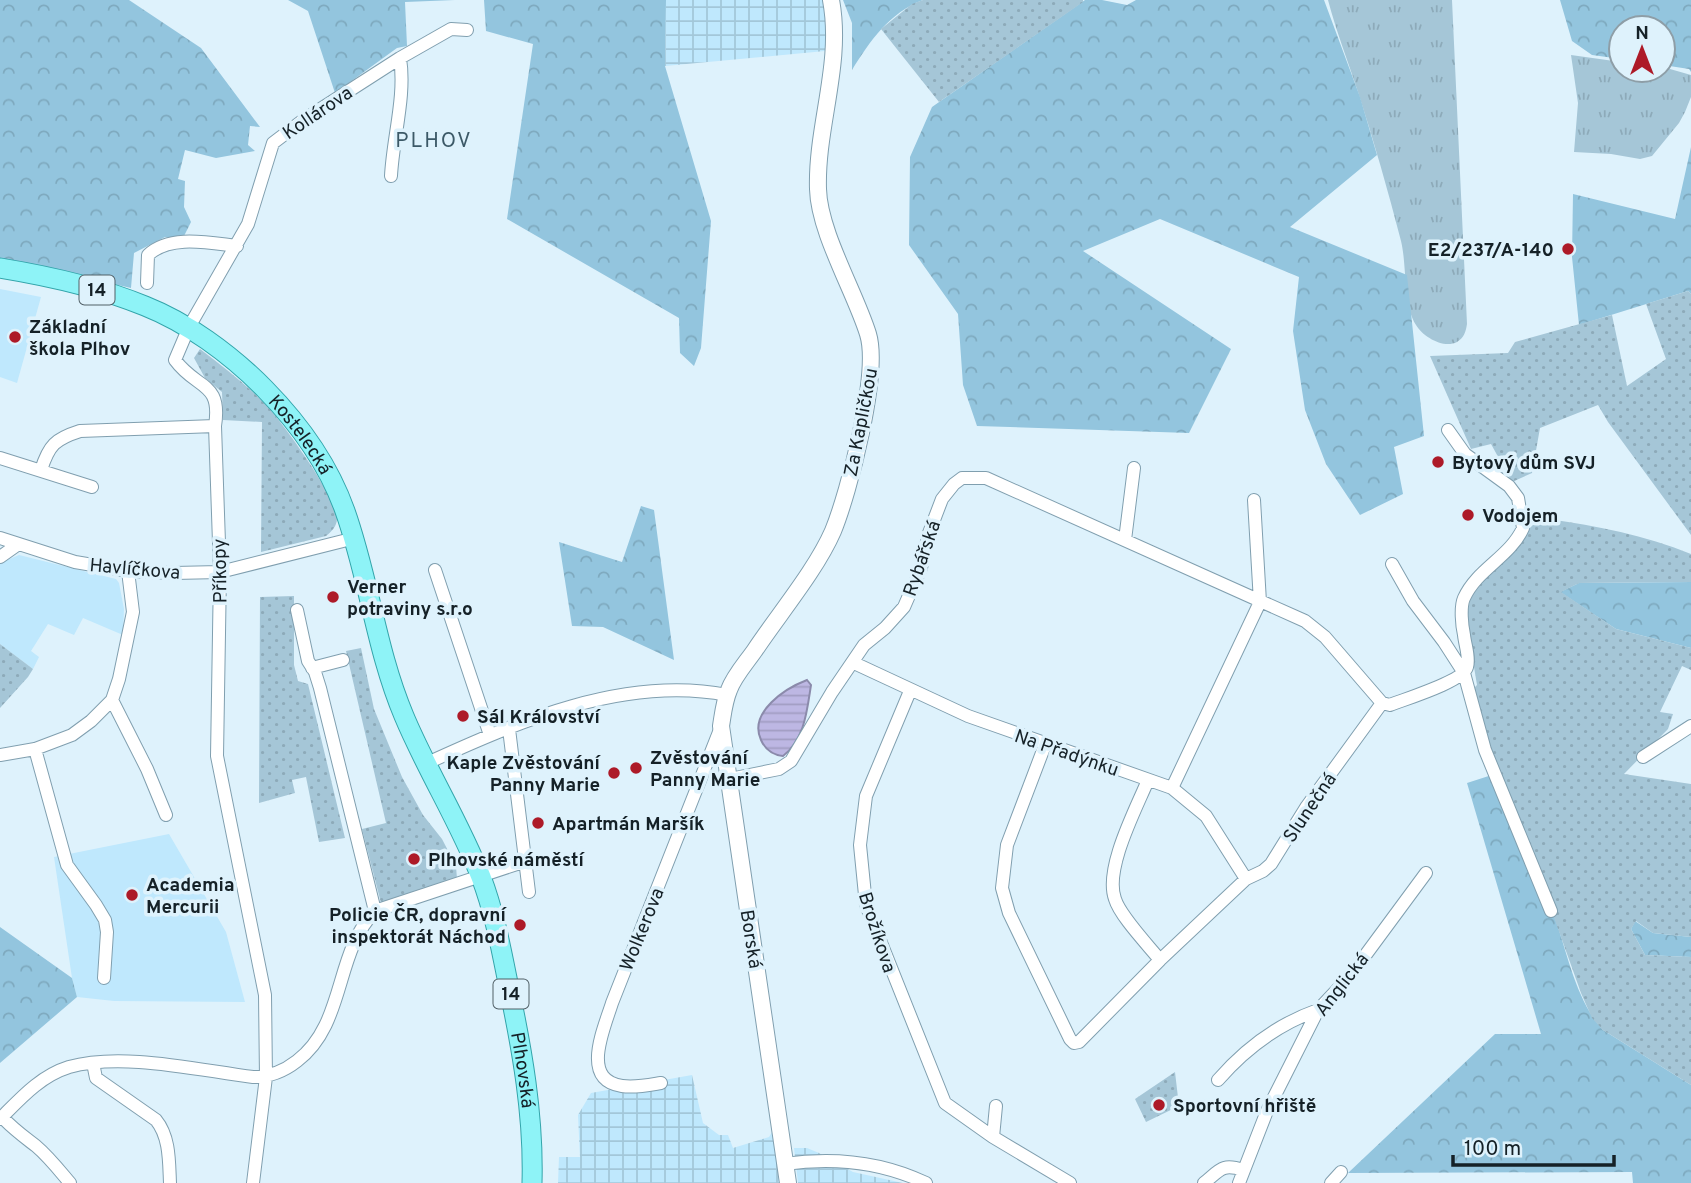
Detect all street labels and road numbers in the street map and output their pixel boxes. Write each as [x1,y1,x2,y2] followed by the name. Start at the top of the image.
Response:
[278,82,358,146] street label: Kollárova
[80,276,114,304] road number: 14
[840,366,884,479] street label: Za Kapličkou
[262,390,336,479] street label: Kostelecká
[899,517,947,600] street label: Rybářská
[208,538,234,604] street label: Příkopy
[88,554,181,586] street label: Havlíčkova
[1011,725,1122,783] street label: Na Přadýnku
[1279,769,1343,848] street label: Slunečná
[615,885,670,975] street label: Wolkerova
[852,889,900,976] street label: Brožíkova
[734,908,767,970] street label: Borská
[1310,949,1375,1022] street label: Anglická
[494,979,528,1009] road number: 14
[504,1030,539,1110] street label: Plhovská

